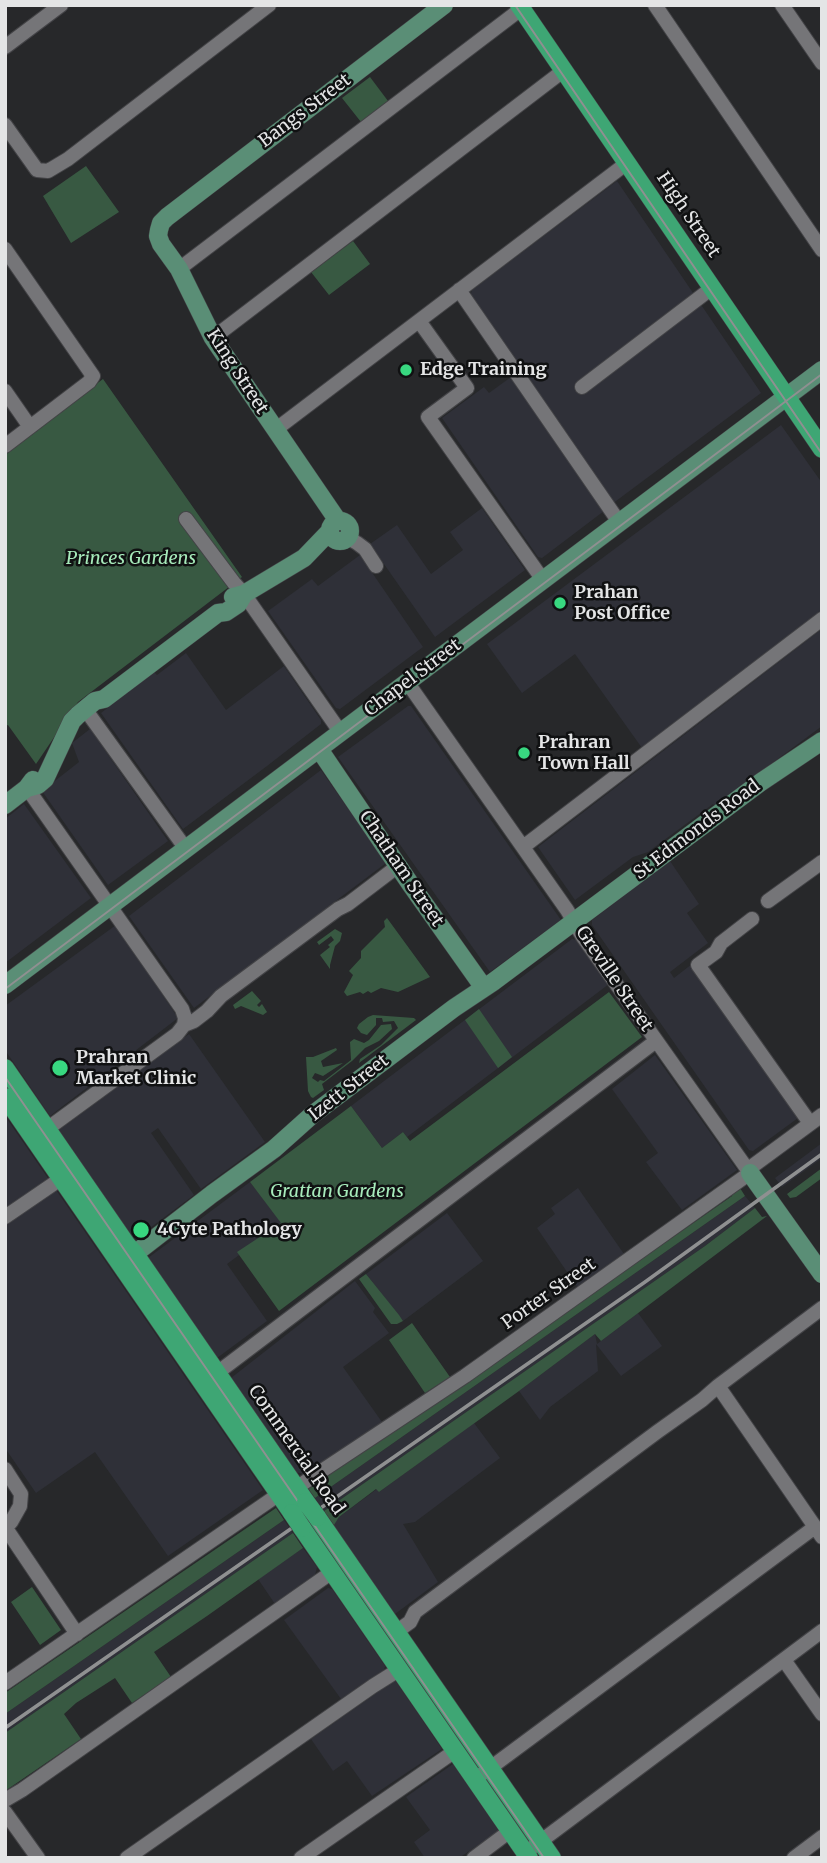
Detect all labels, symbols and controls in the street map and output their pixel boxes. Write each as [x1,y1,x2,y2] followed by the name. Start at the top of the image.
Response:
[255,69,355,153] street label: Bangs Street
[652,168,724,262] street label: High Street
[201,325,273,419] street label: King Street
[420,359,547,381] place label: Edge Training
[398,362,414,378] marker: Edge Training
[66,548,196,570] park label: Princes Gardens
[574,582,670,624] place label: Prahan Post Office
[552,595,568,611] marker: Prahan Post Office
[360,635,466,721] street label: Chapel Street
[538,732,630,774] place label: Prahran Town Hall
[516,745,532,761] marker: Prahran Town Hall
[630,776,764,884] street label: St Edmonds Road
[354,807,448,931] street label: Chatham Street
[571,922,657,1036] street label: Greville Street
[76,1047,196,1090] place label: Prahran Market Clinic
[305,1050,393,1126] street label: Izett Street
[50,1058,70,1078] marker: Prahran Market Clinic
[270,1181,404,1203] park label: Grattan Gardens
[157,1219,302,1241] place label: 4Cyte Pathology
[131,1220,151,1240] marker: 4Cyte Pathology
[498,1254,600,1334] street label: Porter Street
[243,1381,349,1519] street label: Commercial Road

